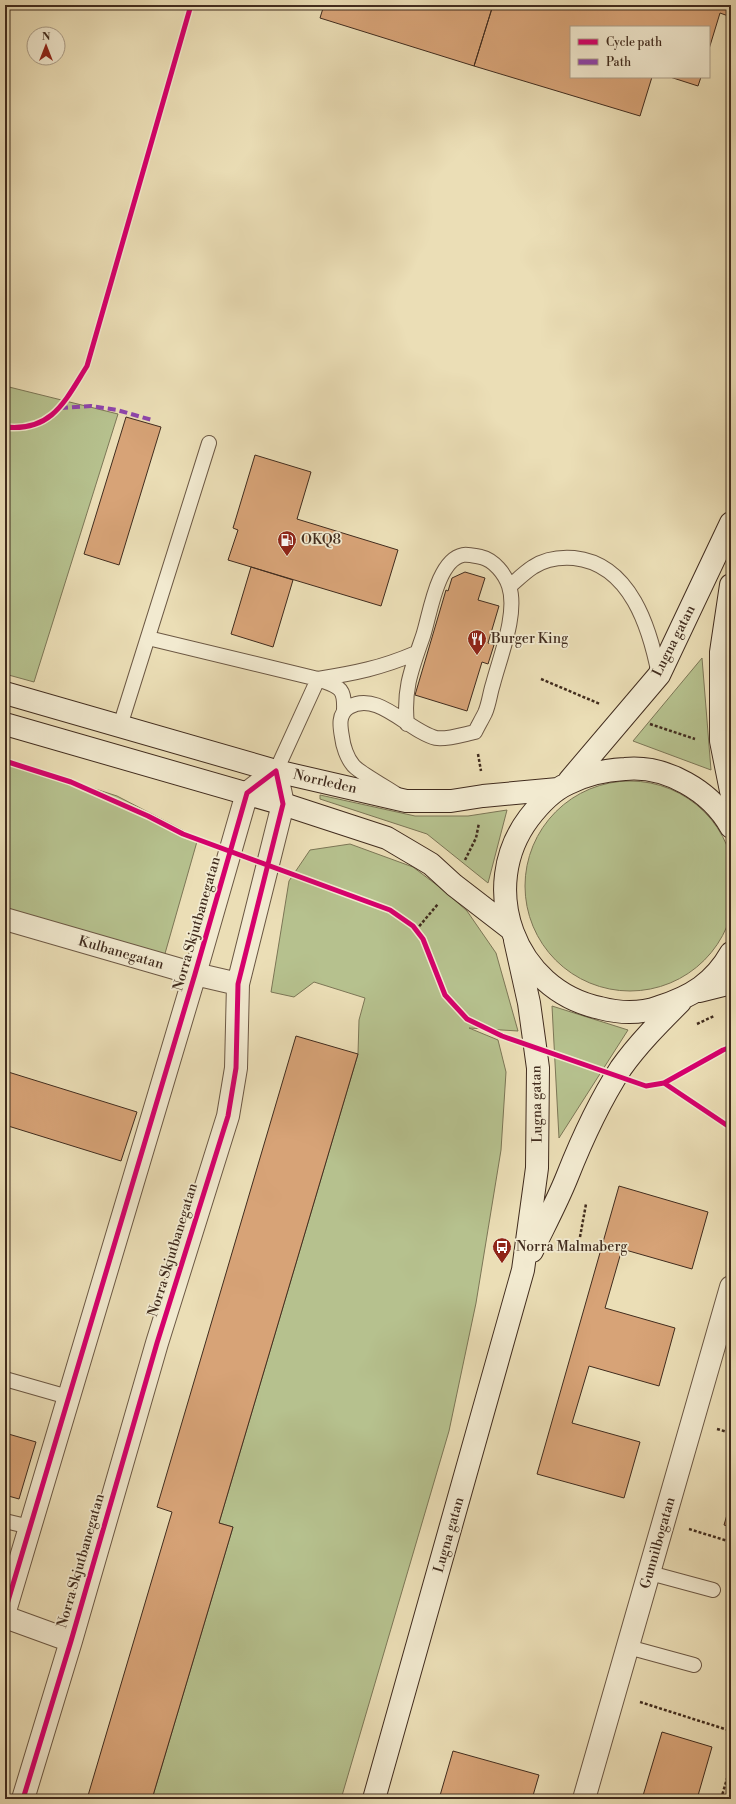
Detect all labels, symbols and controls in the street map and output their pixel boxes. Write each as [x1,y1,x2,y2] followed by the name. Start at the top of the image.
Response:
[26,26,66,66] north arrow
[570,26,710,78] legend
[42,30,51,44] text: N
[606,35,662,50] text: Cycle path
[606,55,631,70] text: Path
[276,529,298,557] fuel station icon: OKQ8
[301,531,341,549] place label: OKQ8
[648,602,700,680] street label: Lugna gatan
[466,628,488,656] restaurant icon: Burger King
[490,630,569,648] place label: Burger King
[291,766,359,798] street label: Norrleden
[169,854,225,993] street label: Norra Skjutbanegatan
[76,932,166,974] street label: Kulbanegatan
[527,1064,547,1143] street label: Lugna gatan
[144,1180,202,1319] street label: Norra Skjutbanegatan
[491,1236,513,1264] bus stop icon: Norra Malmaberg
[516,1238,628,1256] place label: Norra Malmaberg
[53,1491,109,1630] street label: Norra Skjutbanegatan
[636,1494,680,1591] street label: Gunnilbogatan
[430,1495,469,1575] street label: Lugna gatan

